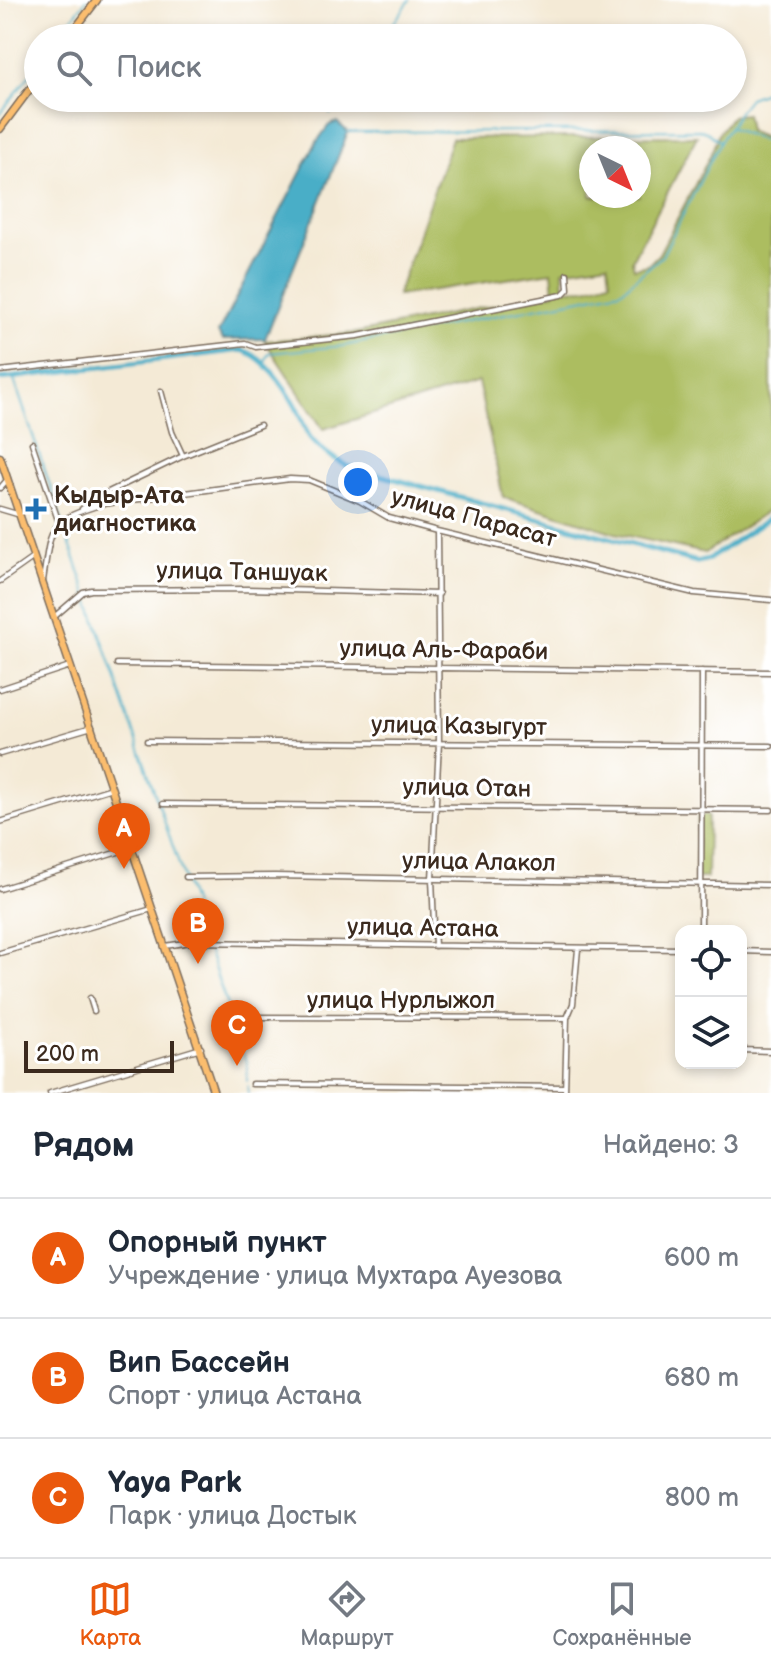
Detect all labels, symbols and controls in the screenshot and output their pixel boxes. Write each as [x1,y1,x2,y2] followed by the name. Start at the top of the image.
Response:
[24,24,747,112] search box
[52,46,96,90] icon: search
[116,50,202,86] text: Поиск
[579,136,651,208] north arrow
[338,462,378,502] your location
[53,481,197,538] place label: Кыдыр-Ата диагностика
[388,482,560,554] street label: улица Парасат
[25,498,47,520] marker: Кыдыр-Ата диагностика
[156,556,328,588] street label: улица Таншуак
[339,634,549,666] street label: улица Аль-Фараби
[371,710,547,742] street label: улица Казыгурт
[402,772,532,804] street label: улица Отан
[98,803,150,869] pin: A
[402,846,556,878] street label: улица Алакол
[172,898,224,964] pin: B
[347,912,499,944] street label: улица Астана
[675,925,747,1069] map controls
[675,925,747,997] button: locate
[307,986,495,1015] street label: улица Нурлыжол
[675,997,747,1069] button: layers
[211,1000,263,1066] pin: C
[24,1037,174,1073] scale bar
[36,1041,99,1068] text: 200 m
[32,1125,134,1166] text: Рядом
[603,1130,739,1161] text: Найдено: 3
[108,1225,327,1261] text: Опорный пункт
[50,1243,66,1274] text: A
[664,1243,739,1274] text: 600 m
[108,1261,562,1292] text: Учреждение · улица Мухтара Ауезова
[108,1345,290,1381] text: Вип Бассейн
[49,1363,67,1394] text: B
[664,1363,739,1394] text: 680 m
[108,1381,362,1412] text: Спорт · улица Астана
[108,1465,242,1501] text: Yaya Park
[49,1483,67,1514] text: C
[665,1483,739,1514] text: 800 m
[108,1501,357,1532] text: Парк · улица Достык
[79,1577,141,1652] tab: Карта
[300,1577,394,1652] tab: Маршрут
[553,1577,692,1652] tab: Сохранённые

